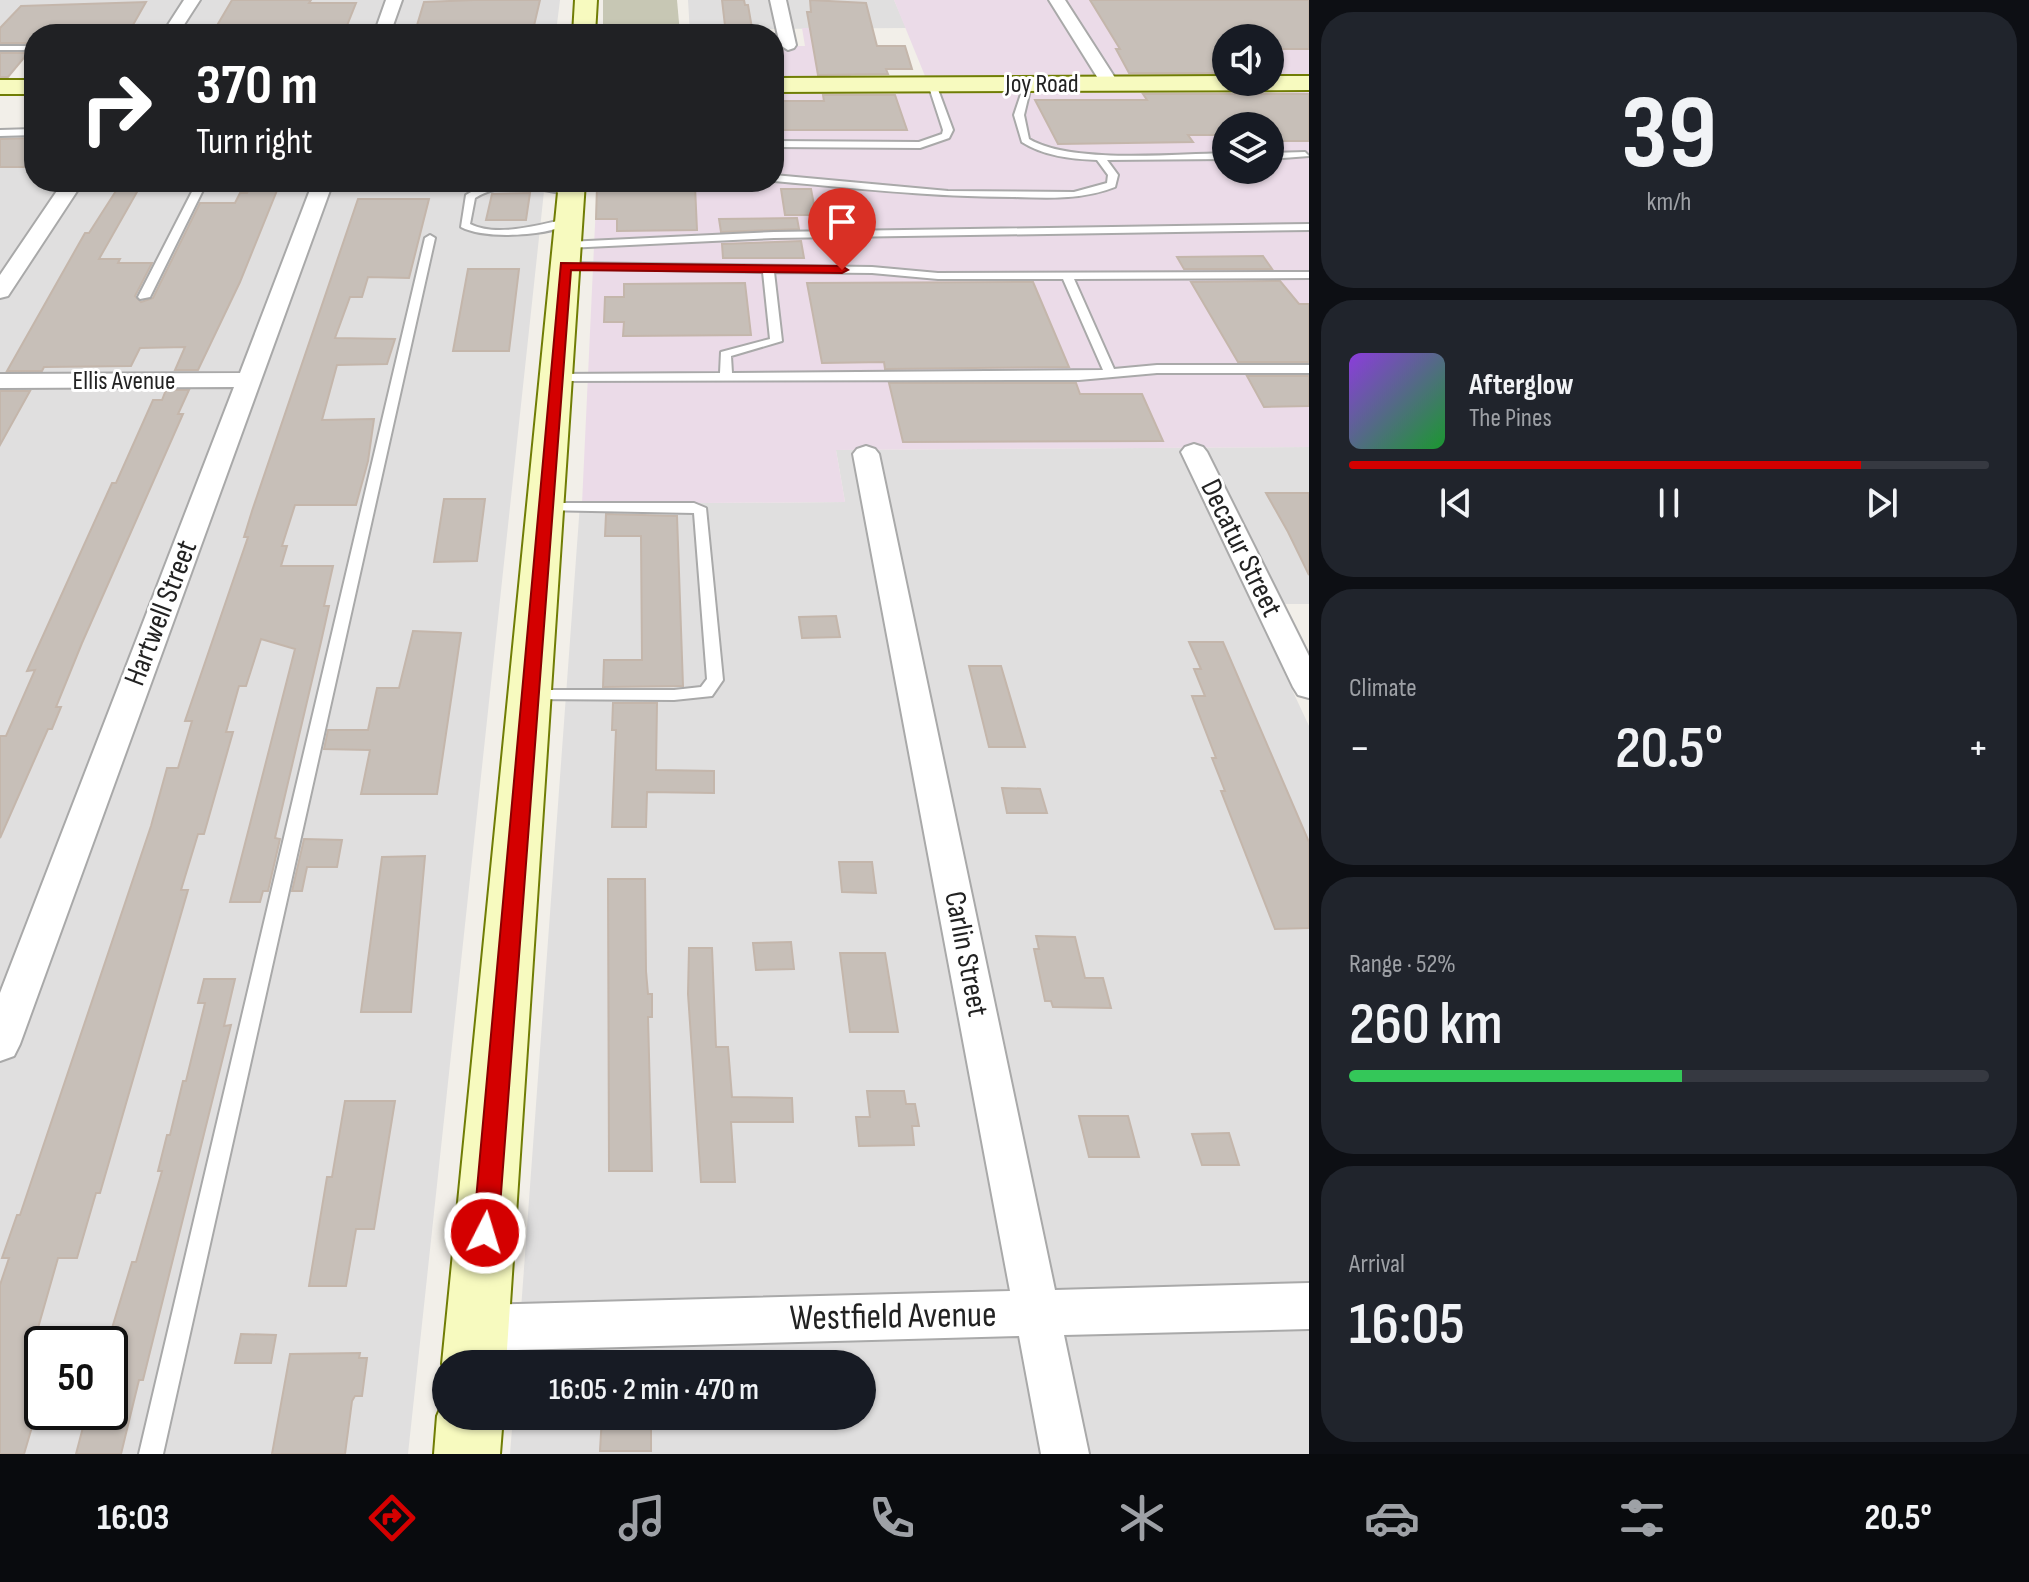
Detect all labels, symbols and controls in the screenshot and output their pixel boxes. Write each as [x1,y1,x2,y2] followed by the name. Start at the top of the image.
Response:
[1212,24,1284,184] map controls
[1212,24,1284,96] button: sound
[196,53,318,120] text: 370 m
[64,56,168,160] icon: right
[1004,69,1079,100] street label: Joy Road
[1621,72,1717,197] text: 39
[1212,112,1284,184] button: layers
[196,121,313,164] text: Turn right
[1647,187,1691,218] text: km/h
[808,188,876,270] pin
[820,200,864,244] icon: arrive
[73,366,175,397] street label: Ellis Avenue
[1469,367,1574,403] text: Afterglow
[1469,403,1552,434] text: The Pines
[1192,473,1290,623] street label: Decatur Street
[1434,481,1478,525] icon: previous
[1647,481,1691,525] icon: pause
[1860,481,1904,525] icon: next
[117,535,205,691] street label: Hartwell Street
[1349,673,1417,704] text: Climate
[1615,713,1723,785] text: 20.5°
[1349,722,1371,775] text: −
[1967,722,1989,775] text: +
[936,888,996,1020] street label: Carlin Street
[1349,949,1456,980] text: Range · 52%
[1349,989,1503,1061] text: 260 km
[443,1191,527,1275] position arrow
[1349,1249,1405,1280] text: Arrival
[1349,1289,1465,1361] text: 16:05
[789,1294,997,1340] street label: Westfield Avenue
[24,1326,128,1430] speed limit sign: 50
[549,1372,759,1408] text: 16:05 · 2 min · 470 m
[364,1490,420,1546] icon: directions
[614,1490,670,1546] icon: music
[864,1490,920,1546] icon: phone
[1114,1490,1170,1546] icon: climate
[1364,1490,1420,1546] icon: car
[1614,1490,1670,1546] icon: filters
[97,1497,169,1540] text: 16:03
[1864,1497,1932,1540] text: 20.5°

